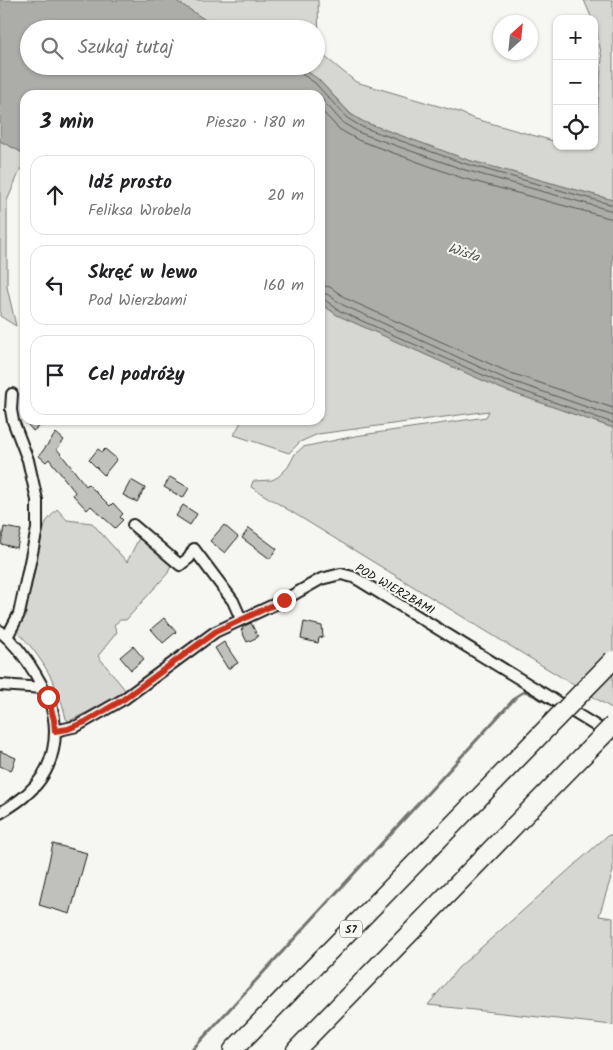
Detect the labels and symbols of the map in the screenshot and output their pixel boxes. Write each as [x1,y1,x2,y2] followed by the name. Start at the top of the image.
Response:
[493,15,538,60] north arrow
[445,238,484,269] water label: Wisła
[351,559,438,620] street label: POD WIERZBAMI
[273,589,296,612] route end
[37,686,60,709] route start
[340,921,362,938] road number: S7

